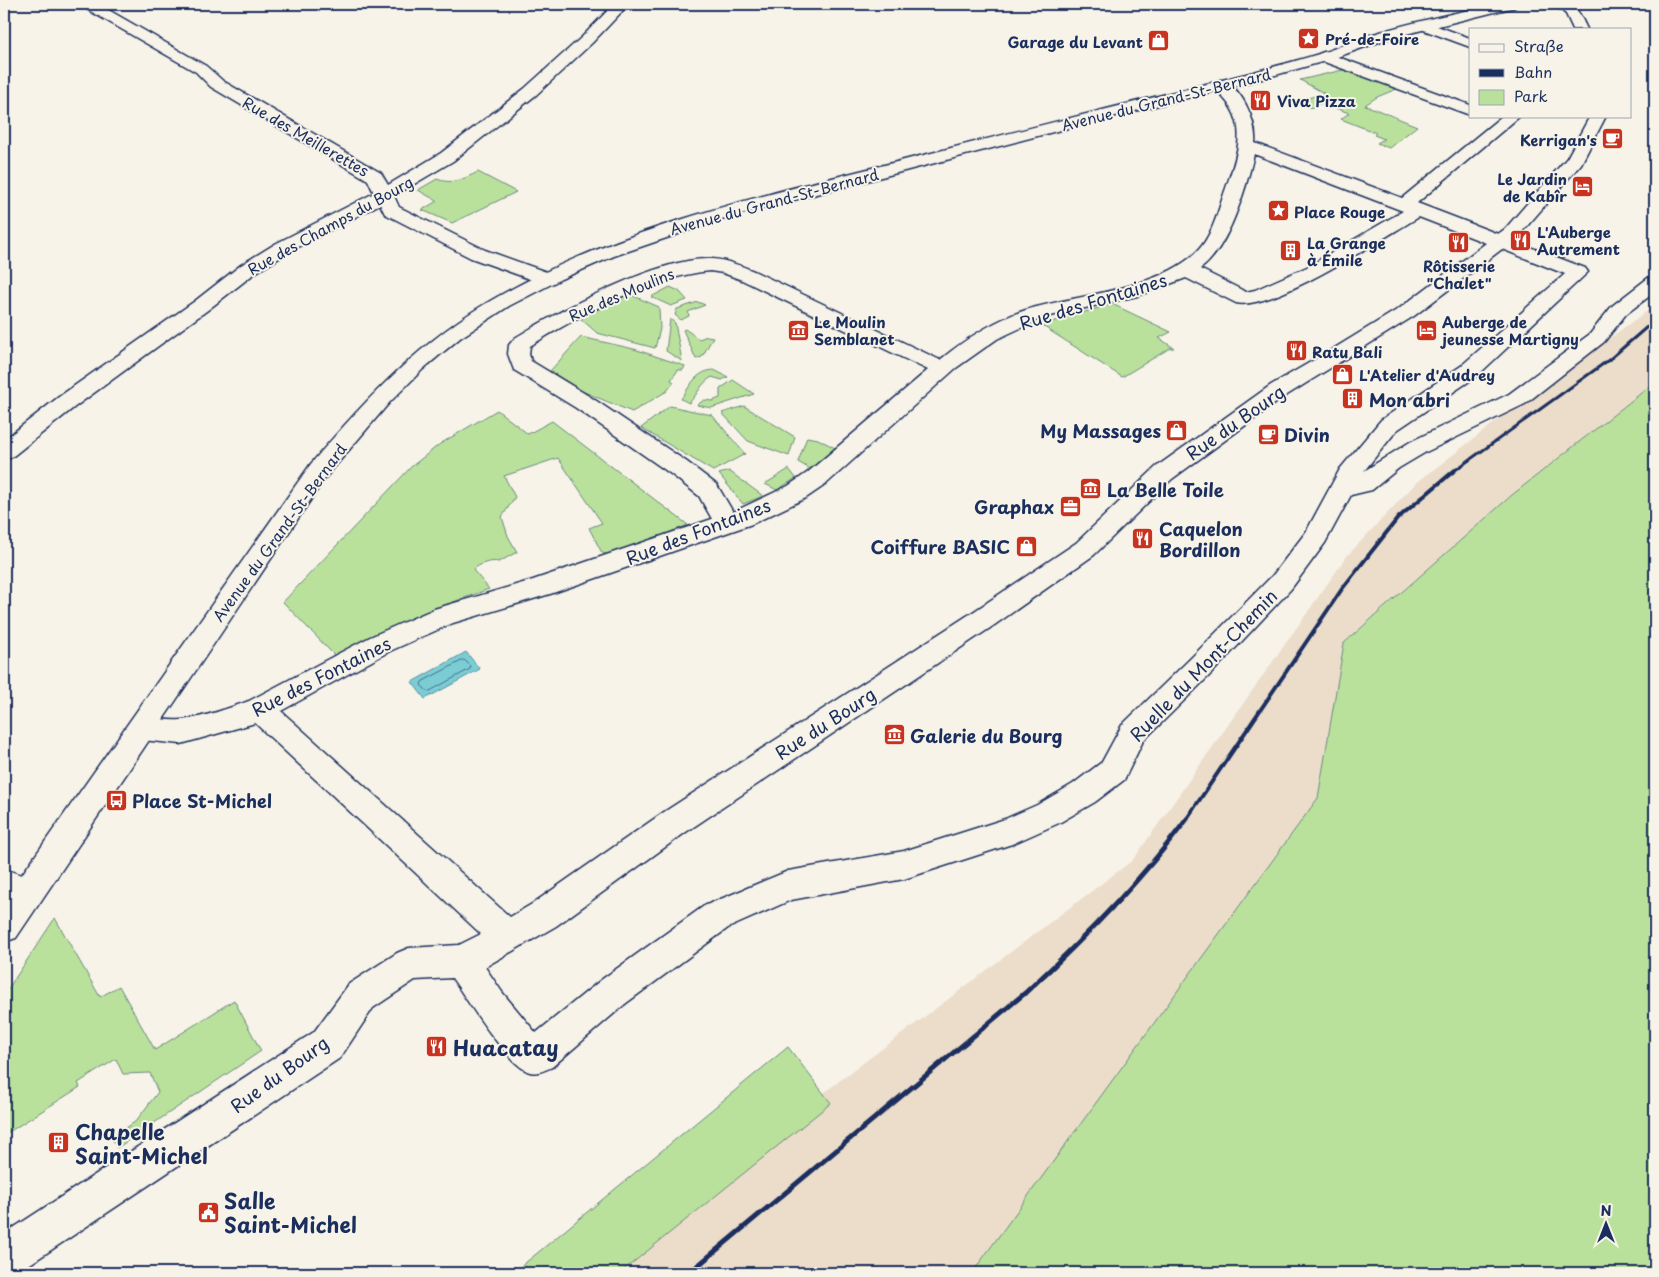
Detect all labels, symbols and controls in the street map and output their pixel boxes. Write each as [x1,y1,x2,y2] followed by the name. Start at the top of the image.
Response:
[1297,26,1321,50] place icon: Pré-de-Foire
[1325,27,1419,50] place label: Pré-de-Foire
[1469,28,1632,118] legend
[1147,29,1171,53] shop icon: Garage du Levant
[1008,30,1143,53] place label: Garage du Levant
[1514,34,1564,57] text: Straße
[1514,60,1552,83] text: Bahn
[1059,62,1273,136] street label: Avenue du Grand-St-Bernard
[1514,84,1548,107] text: Park
[1249,88,1273,112] restaurant icon: Viva Pizza
[1277,89,1356,112] place label: Viva Pizza
[239,90,373,182] street label: Rue des Meillerettes
[1601,127,1625,151] cafe icon: Kerrigan's
[1520,128,1597,151] place label: Kerrigan's
[667,162,881,240] street label: Avenue du Grand-St-Bernard
[1497,167,1567,207] place label: Le Jardin de Kabîr
[243,170,417,280] street label: Rue des Champs du Bourg
[1571,175,1595,199] hotel icon: Le Jardin de Kabîr
[1266,199,1290,223] place icon: Place Rouge
[1294,200,1385,223] place label: Place Rouge
[1537,220,1620,260] place label: L'Auberge Autrement
[1509,228,1533,252] restaurant icon: L'Auberge Autrement
[1447,230,1471,254] restaurant icon: Rôtisserie "Chalet"
[1307,231,1386,271] place label: La Grange à Émile
[1279,239,1303,263] building icon: La Grange à Émile
[1423,254,1495,294] place label: Rôtisserie "Chalet"
[565,261,678,327] street label: Rue des Moulins
[1016,266,1170,336] street label: Rue des Fontaines
[814,310,895,350] place label: Le Moulin Semblanet
[1440,310,1579,350] place label: Auberge de jeunesse Martigny
[786,318,810,342] museum icon: Le Moulin Semblanet
[1414,318,1438,342] hotel icon: Auberge de jeunesse Martigny
[1284,339,1308,363] restaurant icon: Ratu Bali
[1312,340,1382,363] place label: Ratu Bali
[1331,362,1355,386] shop icon: L'Atelier d'Audrey
[1359,363,1495,386] place label: L'Atelier d'Audrey
[1180,378,1290,466] street label: Rue du Bourg
[1369,386,1450,413] place label: Mon abri
[1341,387,1365,411] building icon: Mon abri
[1040,417,1161,444] place label: My Massages
[1165,418,1189,442] shop icon: My Massages
[1284,421,1330,448] place label: Divin
[1256,422,1280,446] cafe icon: Divin
[206,438,352,626] street label: Avenue du Grand-St-Bernard
[1107,476,1224,503] place label: La Belle Toile
[1079,477,1103,501] museum icon: La Belle Toile
[622,491,774,571] street label: Rue des Fontaines
[974,493,1054,520] place label: Graphax
[1058,494,1082,518] office icon: Graphax
[1159,515,1243,563] place label: Caquelon Bordillon
[1131,526,1155,550] restaurant icon: Caquelon Bordillon
[870,533,1010,560] place label: Coiffure BASIC
[1014,534,1038,558] shop icon: Coiffure BASIC
[1123,583,1283,747] street label: Ruelle du Mont-Chemin
[247,629,395,723] street label: Rue des Fontaines
[769,680,881,766] street label: Rue du Bourg
[910,722,1063,749] place label: Galerie du Bourg
[882,723,906,747] museum icon: Galerie du Bourg
[132,787,272,814] place label: Place St-Michel
[104,788,128,812] bus stop icon: Place St-Michel
[224,1029,334,1119] street label: Rue du Bourg
[453,1031,558,1063] place label: Huacatay
[425,1035,449,1059] restaurant icon: Huacatay
[75,1115,208,1171] place label: Chapelle Saint-Michel
[47,1131,71,1155] building icon: Chapelle Saint-Michel
[224,1184,357,1240] place label: Salle Saint-Michel
[196,1200,220,1224] public building icon: Salle Saint-Michel
[1582,1200,1632,1250] north arrow
[1600,1200,1612,1221] text: N

